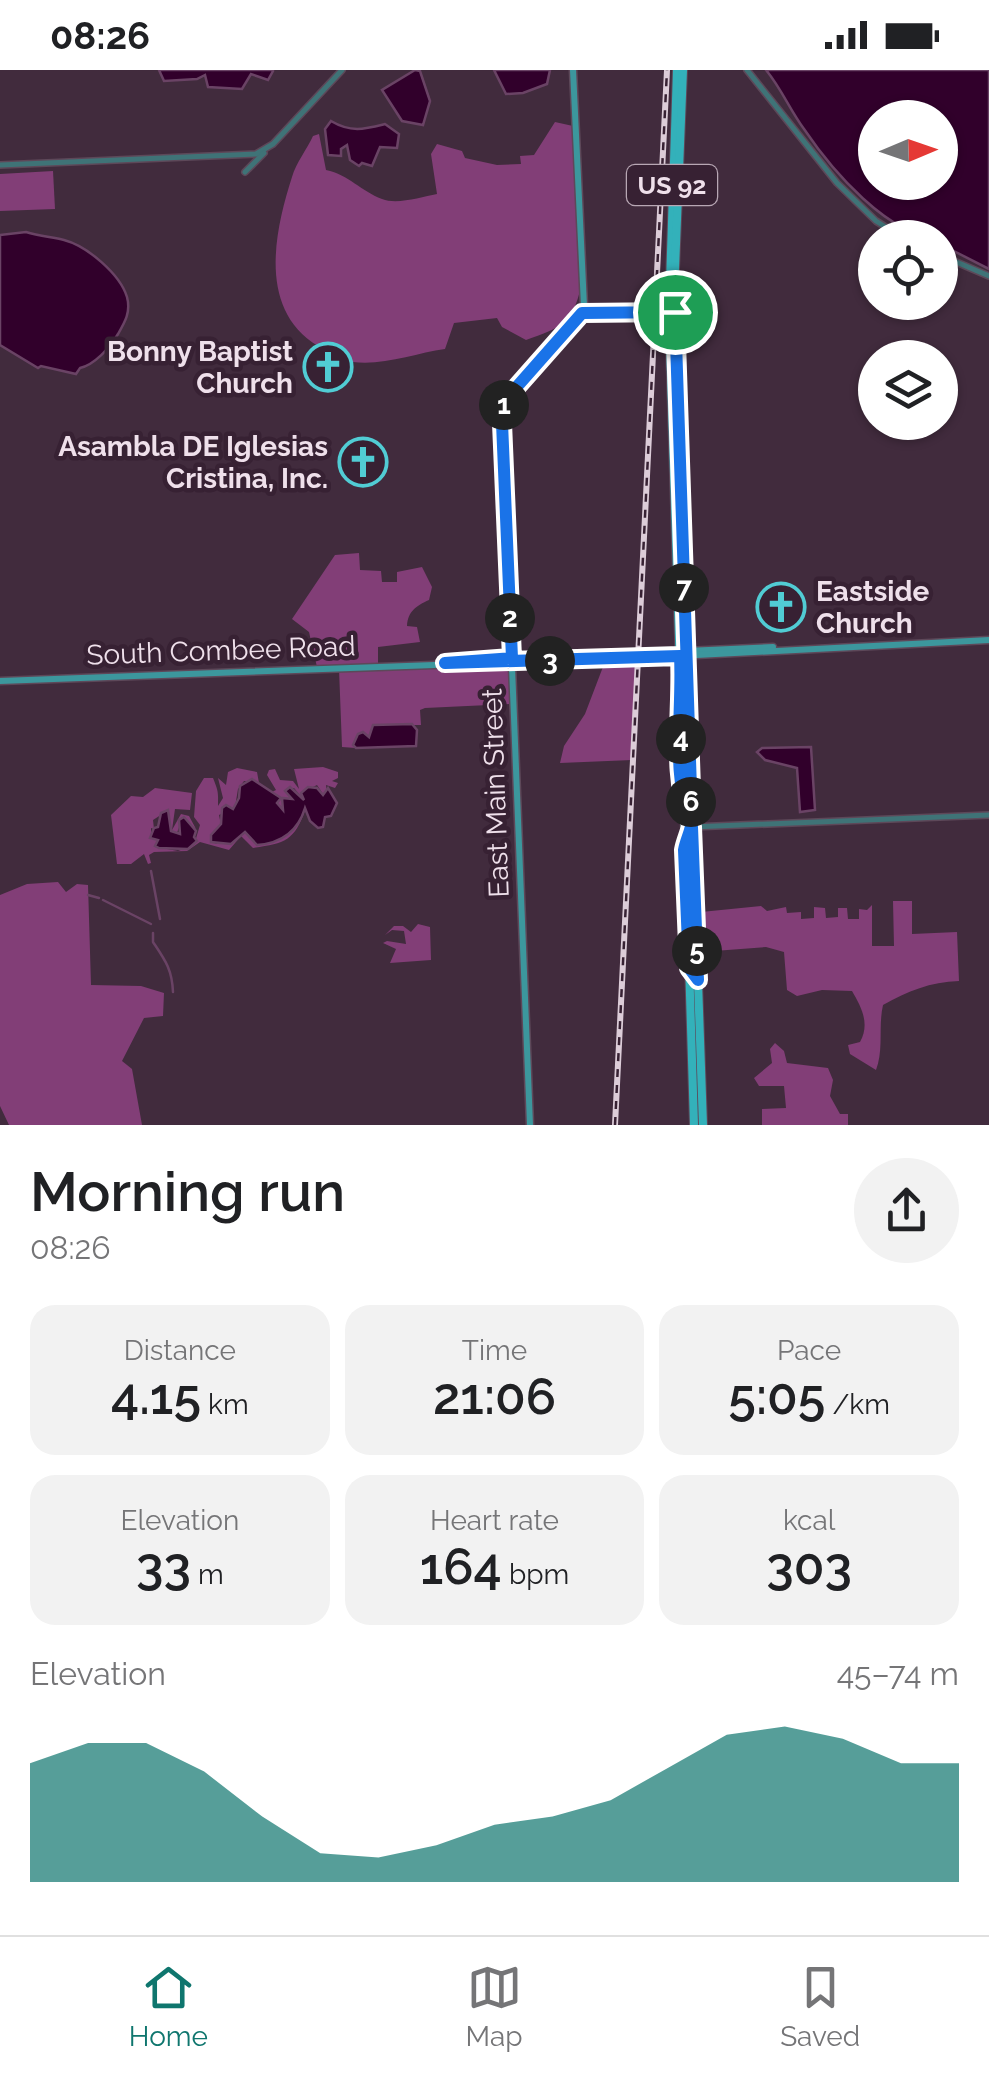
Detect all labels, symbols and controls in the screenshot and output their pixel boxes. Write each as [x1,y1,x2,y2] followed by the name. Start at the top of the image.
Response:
[50,13,150,58] text: 08:26
[858,100,958,200] north arrow
[858,100,958,440] map controls
[627,165,717,205] road number: US 92
[858,220,958,320] button: locate
[633,270,718,355] pin
[648,285,703,340] icon: arrive
[107,335,293,400] place label: Bonny Baptist Church
[858,340,958,440] button: layers
[302,341,354,393] church icon: Bonny Baptist Church
[479,380,529,430] pin: 1
[497,388,511,421] text: 1
[58,430,328,495] place label: Asambla DE Iglesias Cristina, Inc.
[337,436,389,488] church icon: Asambla DE Iglesias Cristina, Inc.
[659,563,709,613] pin: 7
[676,571,692,604] text: 7
[816,575,929,640] place label: Eastside Church
[755,581,807,633] church icon: Eastside Church
[485,593,535,643] pin: 2
[502,601,518,634] text: 2
[86,629,356,672] street label: South Combee Road
[525,636,575,686] pin: 3
[542,644,558,677] text: 3
[475,687,516,898] street label: East Main Street
[656,714,706,764] pin: 4
[673,722,689,755] text: 4
[666,777,716,827] pin: 6
[683,785,700,818] text: 6
[672,926,722,976] pin: 5
[689,934,705,967] text: 5
[854,1158,959,1263] button: share
[30,1159,345,1224] text: Morning run
[30,1229,111,1266] text: 08:26
[124,1334,236,1367] text: Distance
[462,1334,527,1367] text: Time
[777,1334,841,1367] text: Pace
[111,1367,201,1426] text: 4.15
[433,1367,556,1426] text: 21:06
[728,1367,825,1426] text: 5:05
[201,1388,249,1421] text: km
[825,1388,890,1421] text: /km
[120,1504,239,1537] text: Elevation
[430,1504,559,1537] text: Heart rate
[783,1504,835,1537] text: kcal
[136,1537,191,1596] text: 33
[420,1537,502,1596] text: 164
[766,1537,852,1596] text: 303
[191,1558,224,1591] text: m
[502,1558,569,1591] text: bpm
[30,1655,166,1692] text: Elevation
[837,1655,959,1692] text: 45–74 m
[129,1960,208,2053] tab: Home
[466,1960,523,2053] tab: Map
[780,1960,860,2053] tab: Saved

